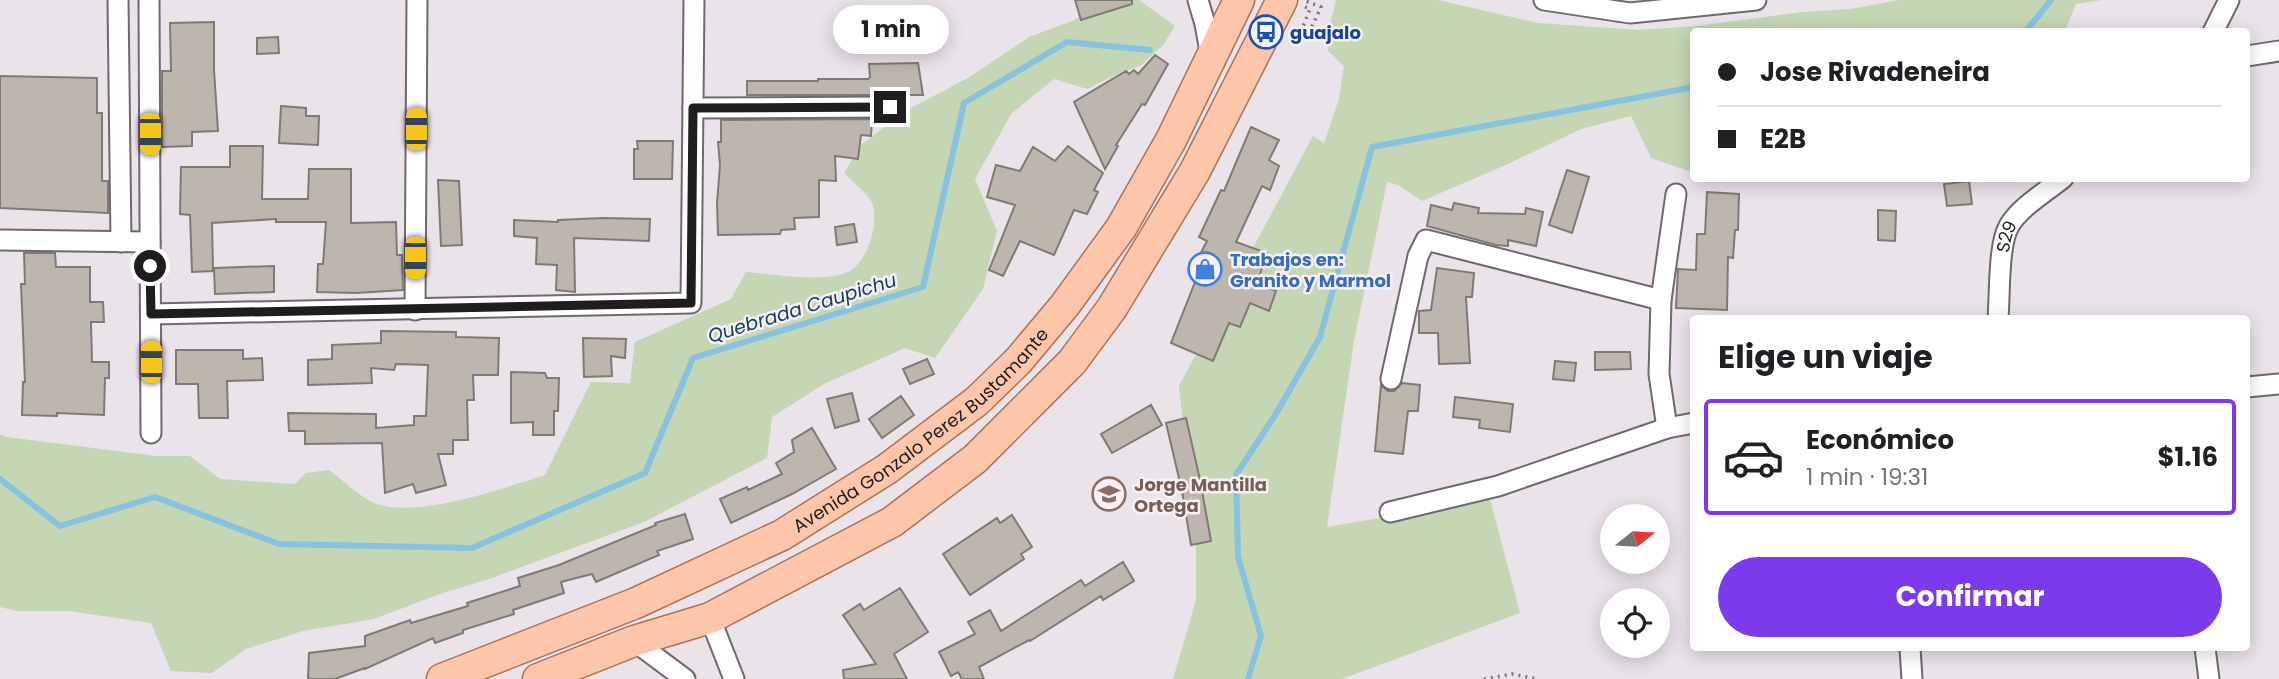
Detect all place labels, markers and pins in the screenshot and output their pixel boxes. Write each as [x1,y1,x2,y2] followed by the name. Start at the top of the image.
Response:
[1247,13,1285,51] bus stop icon: guajalo
[1290,20,1361,45] place label: guajalo
[1230,247,1391,293] place label: Trabajos en: Granito y Marmol
[1186,250,1224,288] shop icon: Trabajos en: Granito y Marmol
[1134,472,1267,518] place label: Jorge Mantilla Ortega
[1090,475,1128,513] school or university icon: Jorge Mantilla Ortega

